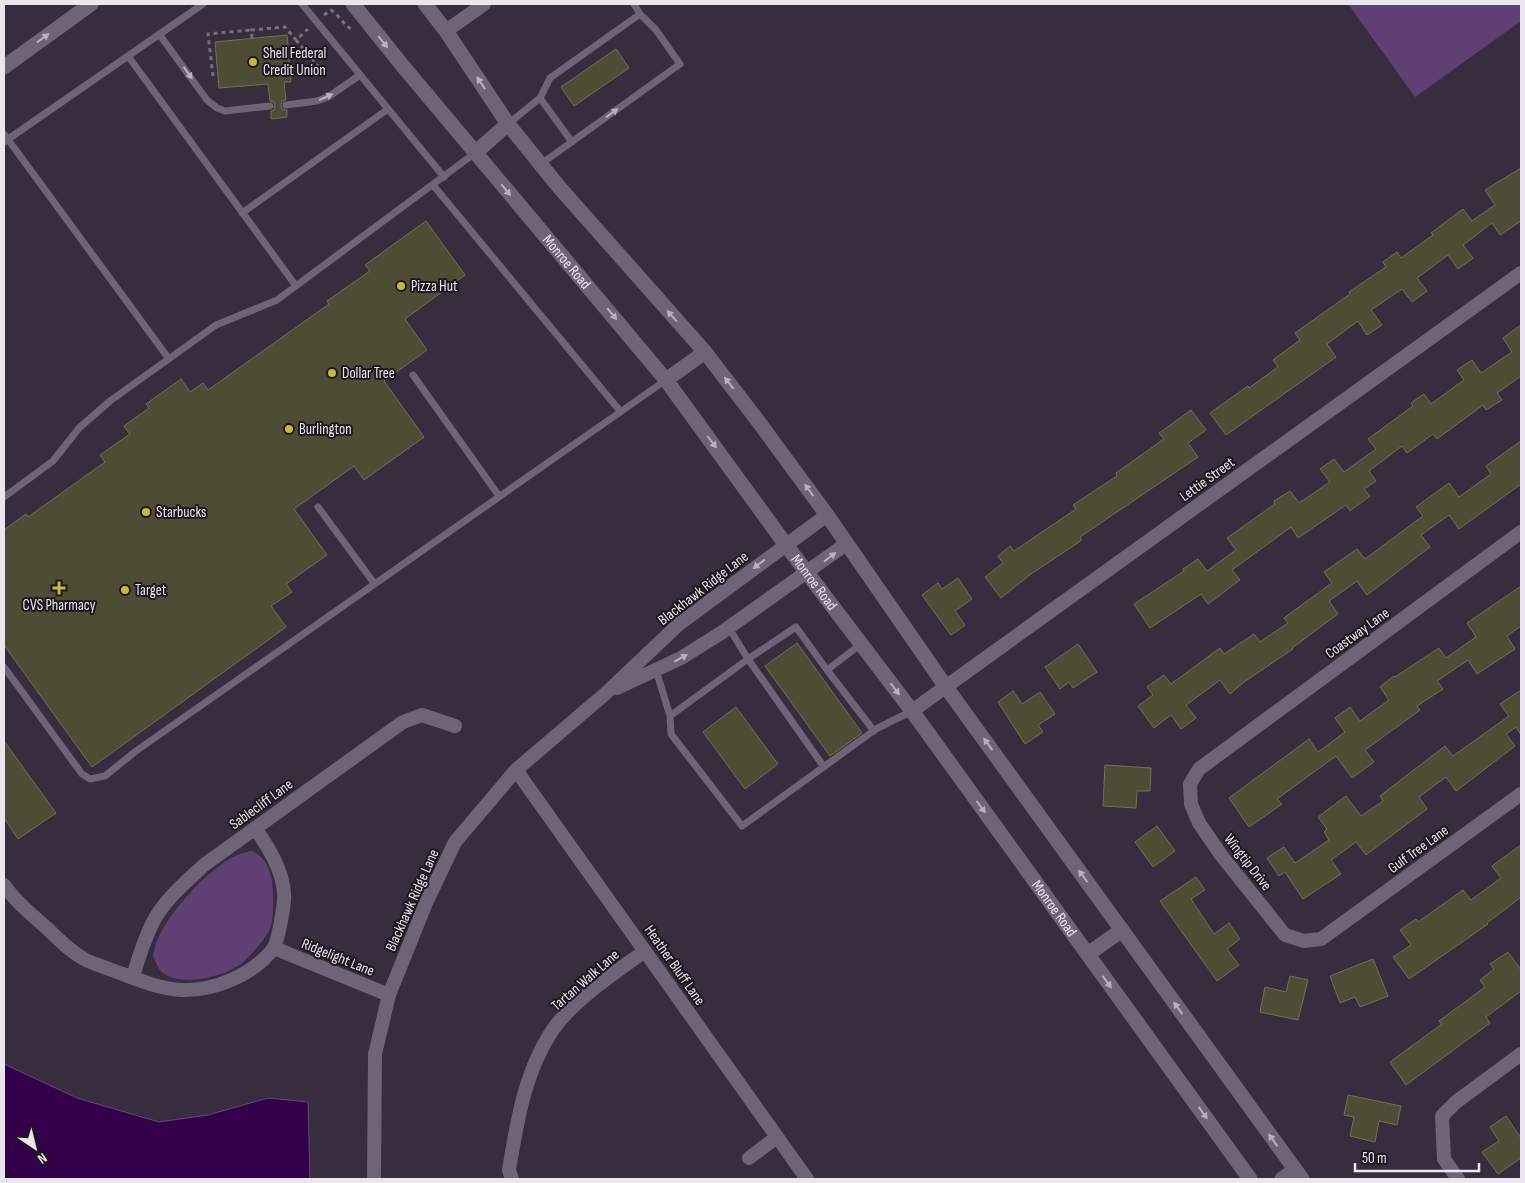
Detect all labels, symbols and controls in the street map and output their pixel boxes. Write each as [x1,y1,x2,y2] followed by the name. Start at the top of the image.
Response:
[36,33,49,44] one-way arrow
[378,36,389,49] one-way arrow
[263,44,326,80] place label: Shell Federal Credit Union
[247,56,259,68] marker: Shell Federal Credit Union
[183,66,193,80] one-way arrow
[476,76,485,90] one-way arrow
[319,93,333,101] one-way arrow
[605,108,619,118] one-way arrow
[501,183,512,196] one-way arrow
[538,231,595,293] street label: Monroe Road
[411,277,458,296] place label: Pizza Hut
[395,280,407,292] marker: Pizza Hut
[606,307,617,320] one-way arrow
[667,309,678,322] one-way arrow
[342,364,395,383] place label: Dollar Tree
[326,367,338,379] marker: Dollar Tree
[724,376,734,390] one-way arrow
[299,420,352,439] place label: Burlington
[283,423,295,435] marker: Burlington
[707,435,717,449] one-way arrow
[1176,453,1239,506] street label: Lettie Street
[803,484,814,497] one-way arrow
[156,503,206,522] place label: Starbucks
[140,506,152,518] marker: Starbucks
[654,547,752,630] street label: Blackhawk Ridge Lane
[787,551,841,614] street label: Monroe Road
[823,551,836,562] one-way arrow
[753,559,766,570] one-way arrow
[135,581,167,600] place label: Target
[53,582,65,594] marker: CVS Pharmacy
[119,584,131,596] marker: Target
[23,596,96,615] place label: CVS Pharmacy
[1321,604,1393,663] street label: Coastway Lane
[674,653,688,662] one-way arrow
[890,682,901,695] one-way arrow
[983,738,993,751] one-way arrow
[226,775,297,834] street label: Sablecliff Lane
[976,800,987,813] one-way arrow
[1384,821,1452,878] street label: Gulf Tree Lane
[1219,830,1276,895] street label: Wingtip Drive
[381,846,443,954] street label: Blackhawk Ridge Lane
[1078,869,1088,883] one-way arrow
[1027,877,1081,941] street label: Monroe Road
[640,921,709,1009] street label: Heather Bluff Lane
[299,934,377,981] street label: Ridgelight Lane
[547,946,623,1015] street label: Tartan Walk Lane
[1102,975,1112,988] one-way arrow
[1173,1001,1183,1015] one-way arrow
[1197,1106,1208,1119] one-way arrow
[10,1123,60,1173] north arrow
[1268,1133,1278,1147] one-way arrow
[1355,1140,1479,1172] scale bar
[34,1149,50,1167] text: N
[1362,1149,1387,1168] text: 50 m

